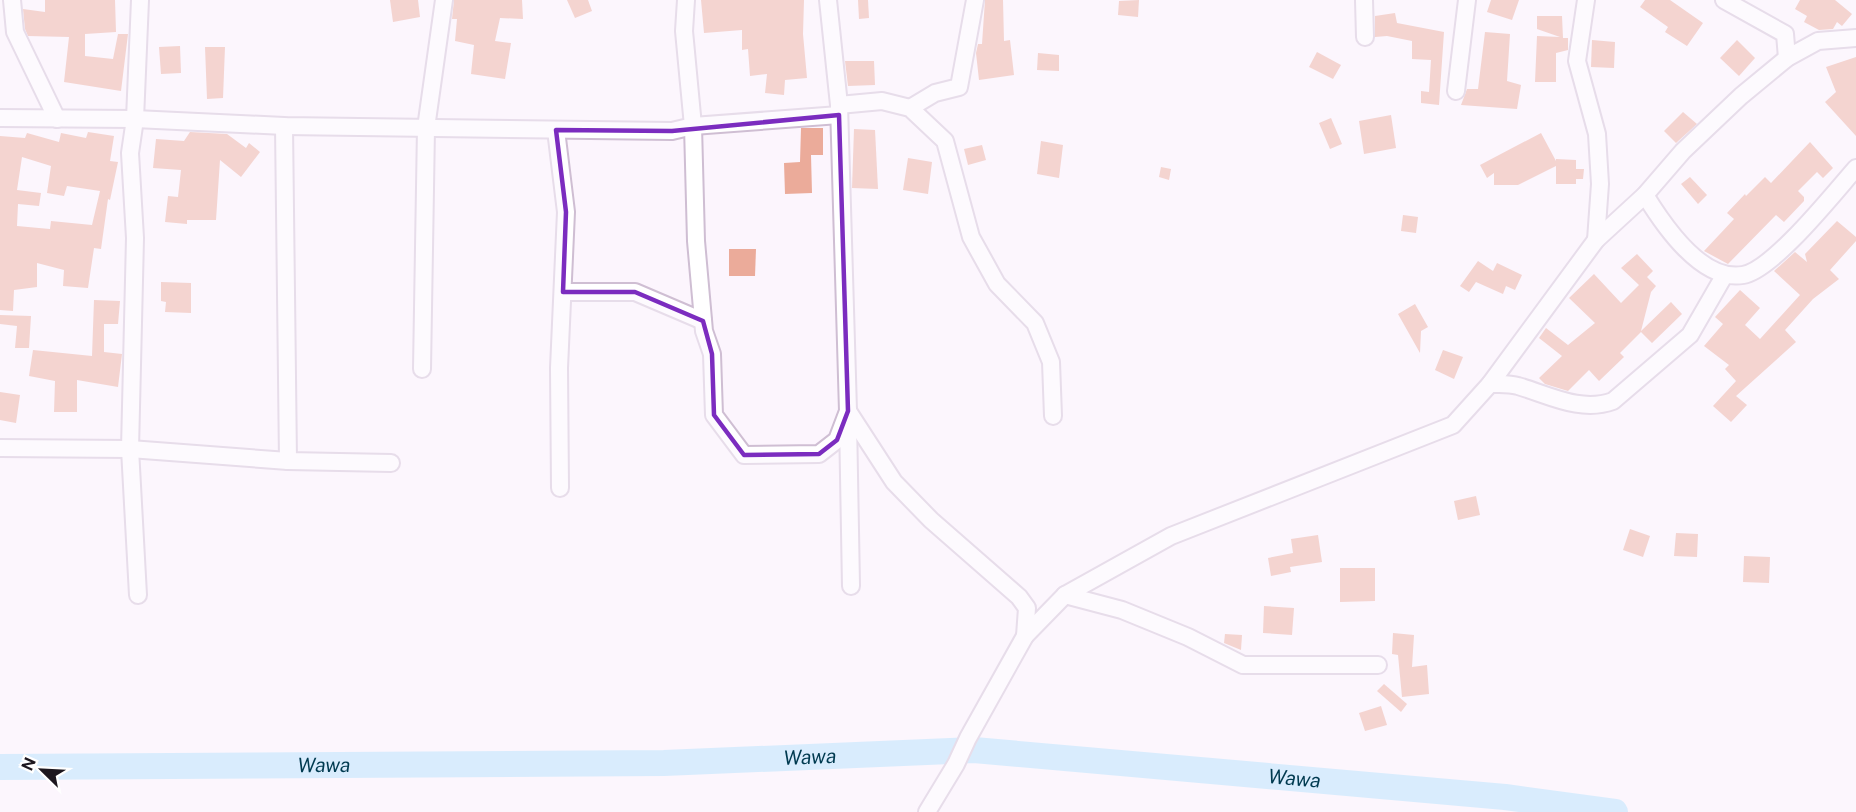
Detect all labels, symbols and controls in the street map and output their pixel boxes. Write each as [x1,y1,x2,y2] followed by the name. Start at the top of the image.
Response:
[12,740,72,800] north arrow
[783,744,837,770] water label: Wawa
[297,753,350,777] water label: Wawa
[18,755,40,774] text: N
[1267,764,1322,793] water label: Wawa

